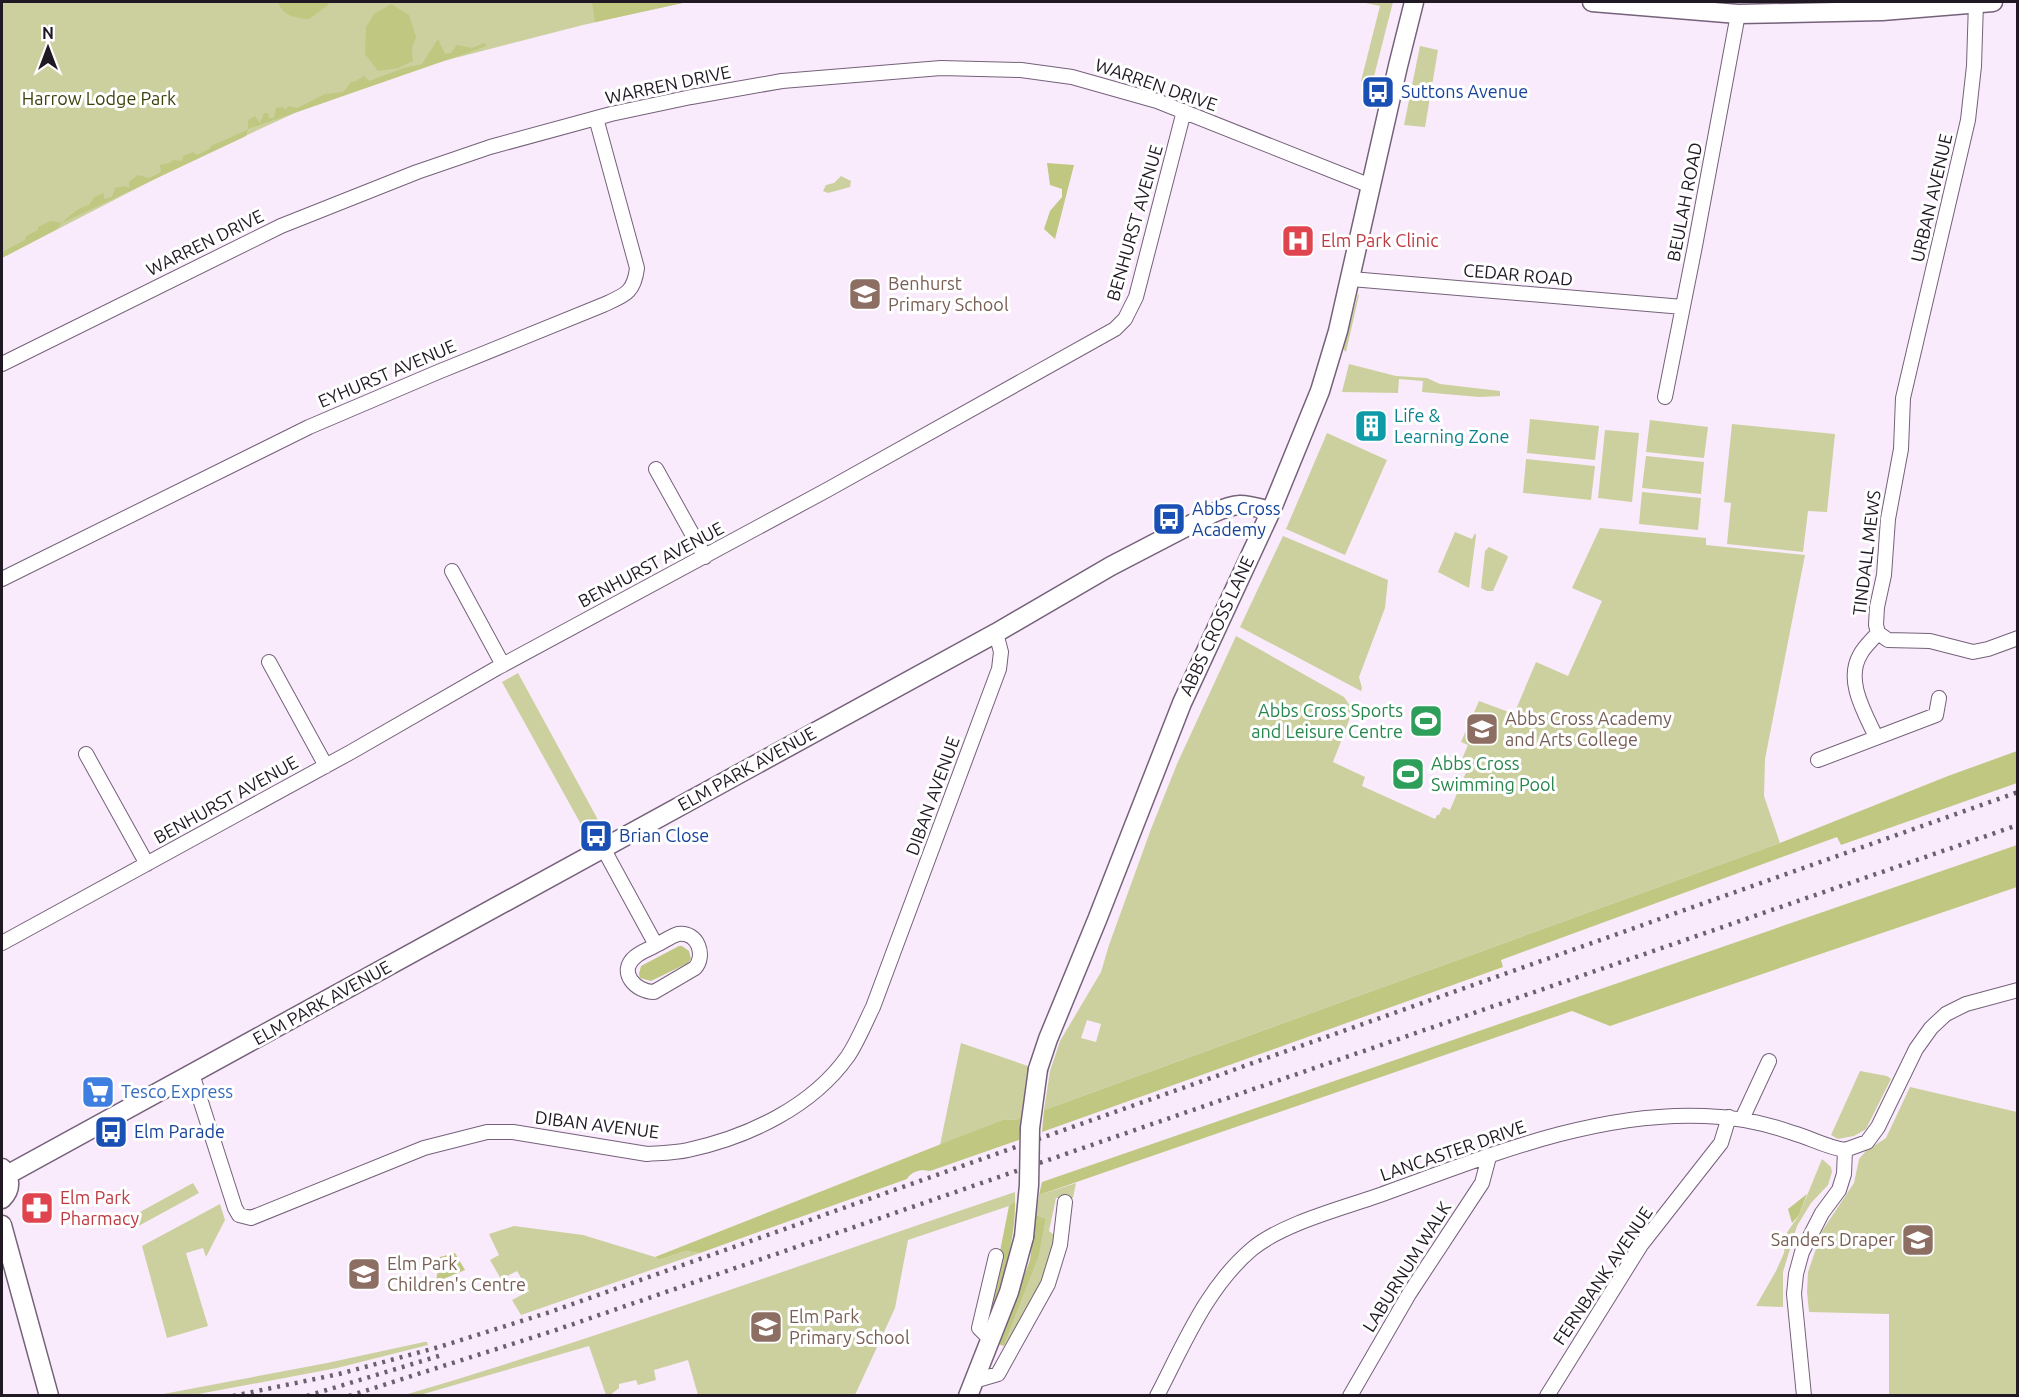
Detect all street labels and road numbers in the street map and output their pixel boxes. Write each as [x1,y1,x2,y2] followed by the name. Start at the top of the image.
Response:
[1093,54,1220,114] street label: WARREN DRIVE
[603,61,732,107] street label: WARREN DRIVE
[1907,132,1956,264] street label: URBAN AVENUE
[1663,140,1705,263] street label: BEULAH ROAD
[1102,142,1166,303] street label: BENHURST AVENUE
[143,205,266,279] street label: WARREN DRIVE
[1462,259,1574,289] street label: CEDAR ROAD
[315,335,458,411] street label: EYHURST AVENUE
[1848,489,1884,617] street label: TINDALL MEWS
[575,517,727,611] street label: BENHURST AVENUE
[1175,553,1257,699] street label: ABBS CROSS LANE
[674,722,819,814] street label: ELM PARK AVENUE
[901,734,963,858] street label: DIBAN AVENUE
[150,751,301,847] street label: BENHURST AVENUE
[249,956,394,1048] street label: ELM PARK AVENUE
[534,1106,660,1142] street label: DIBAN AVENUE
[1377,1116,1528,1184] street label: LANCASTER DRIVE
[1358,1198,1454,1335] street label: LABURNUM WALK
[1549,1203,1656,1348] street label: FERNBANK AVENUE

